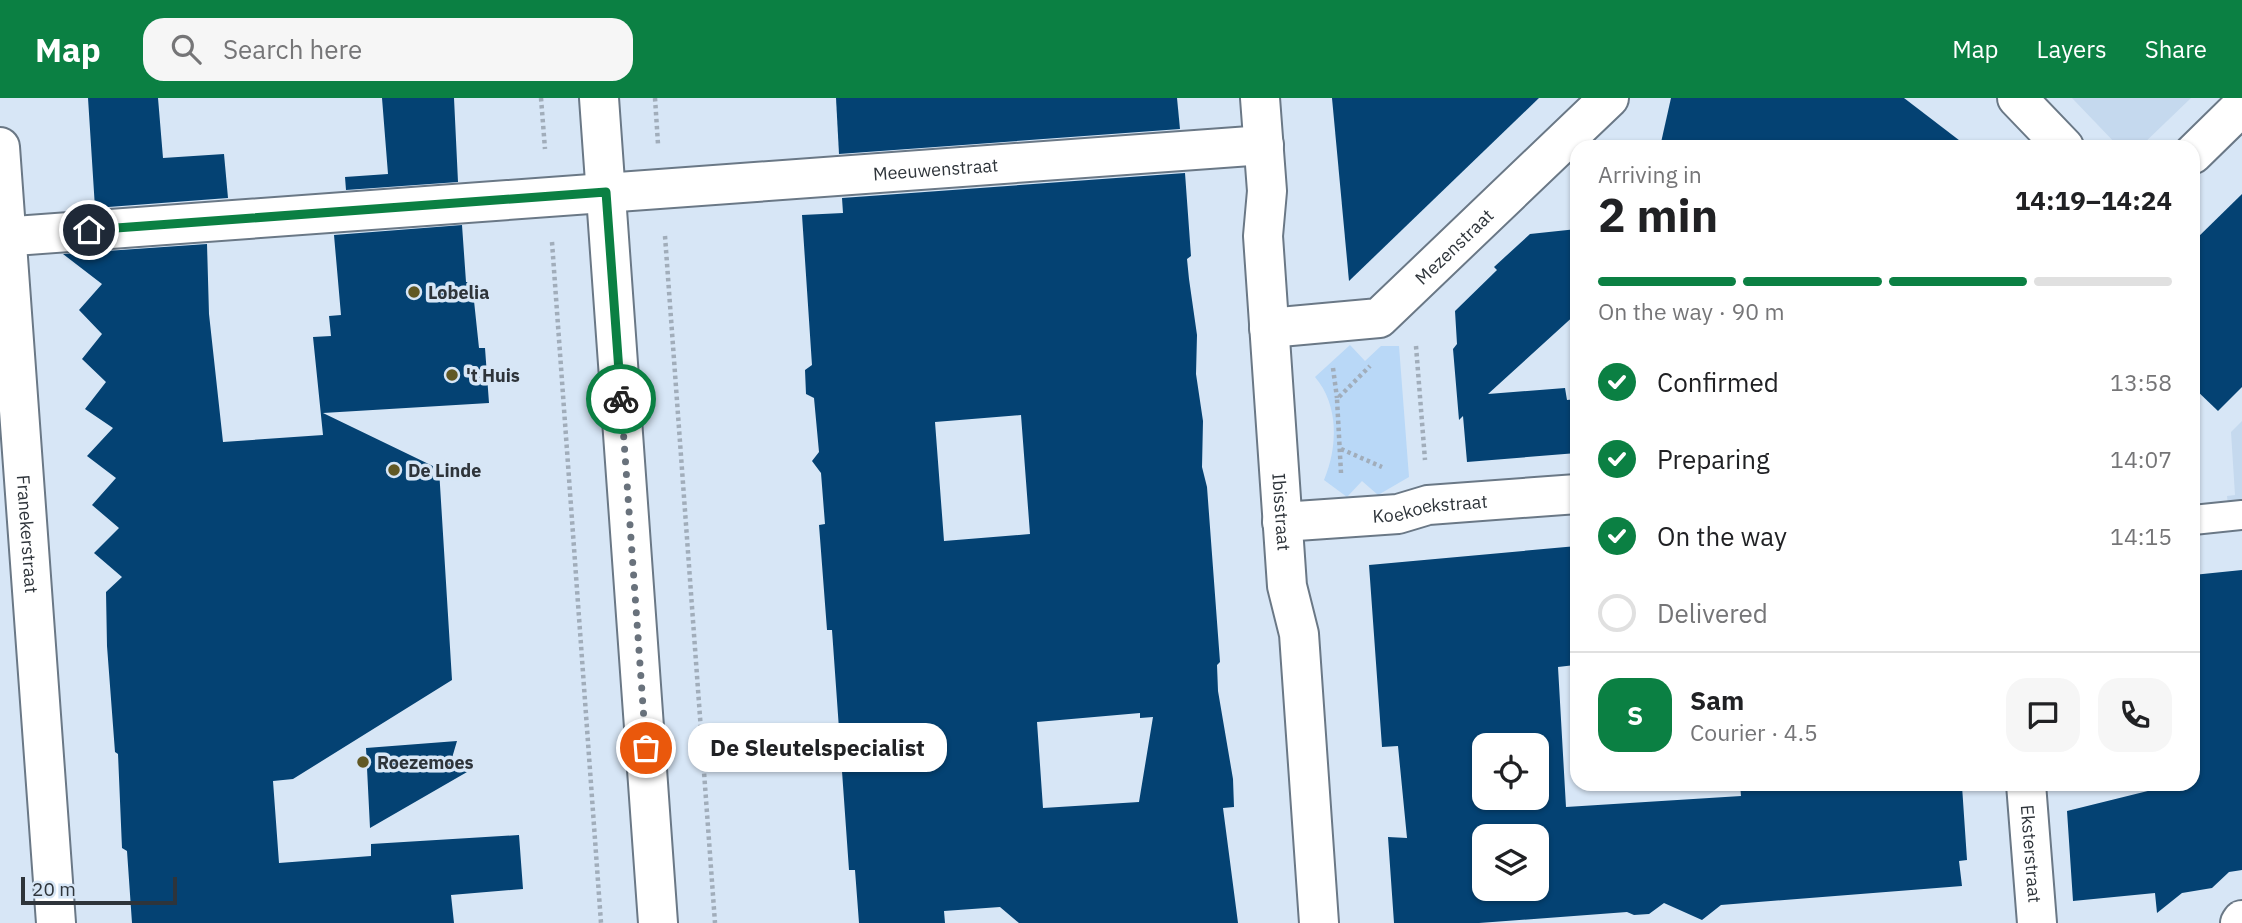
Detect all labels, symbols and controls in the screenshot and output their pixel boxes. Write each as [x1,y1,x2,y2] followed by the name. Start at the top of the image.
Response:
[143,18,633,81] search box
[35,28,101,71] text: Map
[167,30,205,68] icon: search
[223,32,362,66] text: Search here
[1952,33,1999,65] text: Map
[2037,33,2107,65] text: Layers
[2145,33,2207,65] text: Share
[872,153,999,185] street label: Meeuwenstraat
[1598,159,1702,189] text: Arriving in
[2015,183,2172,217] text: 14:19–14:24
[1598,185,1718,245] text: 2 min
[59,200,119,260] pin
[1410,204,1498,289] street label: Mezenstraat
[70,211,108,249] icon: home
[428,281,489,304] place label: Lobelia
[406,284,422,300] marker: Lobelia
[1598,296,1785,326] text: On the way · 90 m
[1598,363,1636,401] icon: check
[466,364,520,387] place label: 't Huis
[586,364,656,434] courier
[1657,365,1779,399] text: Confirmed
[444,367,460,383] marker: 't Huis
[2110,367,2172,397] text: 13:58
[602,380,640,418] icon: bike
[1598,440,1636,478] icon: check
[1657,442,1770,476] text: Preparing
[2110,444,2172,474] text: 14:07
[408,459,481,482] place label: De Linde
[386,462,402,478] marker: De Linde
[1268,472,1296,552] street label: Ibisstraat
[12,474,44,594] street label: Franekerstraat
[1372,489,1488,527] street label: Koekoekstraat
[1598,517,1636,555] icon: check
[1657,519,1787,553] text: On the way
[2110,521,2172,551] text: 14:15
[1657,596,1768,630] text: Delivered
[2006,678,2080,752] button: chat
[2098,678,2172,752] button: phone
[1690,683,1744,717] text: Sam
[1627,698,1643,732] text: S
[1690,717,1818,747] text: Courier · 4.5
[616,718,676,778] pin
[688,724,947,772] callout: De Sleutelspecialist
[627,729,665,767] icon: bag
[710,732,925,762] text: De Sleutelspecialist
[1472,733,1549,901] map controls
[1472,733,1549,810] button: locate
[377,751,474,774] place label: Roezemoes
[355,754,371,770] marker: Roezemoes
[2016,804,2047,904] street label: Eksterstraat
[1472,824,1549,901] button: layers
[21,874,177,906] scale bar
[32,877,76,901] text: 20 m

